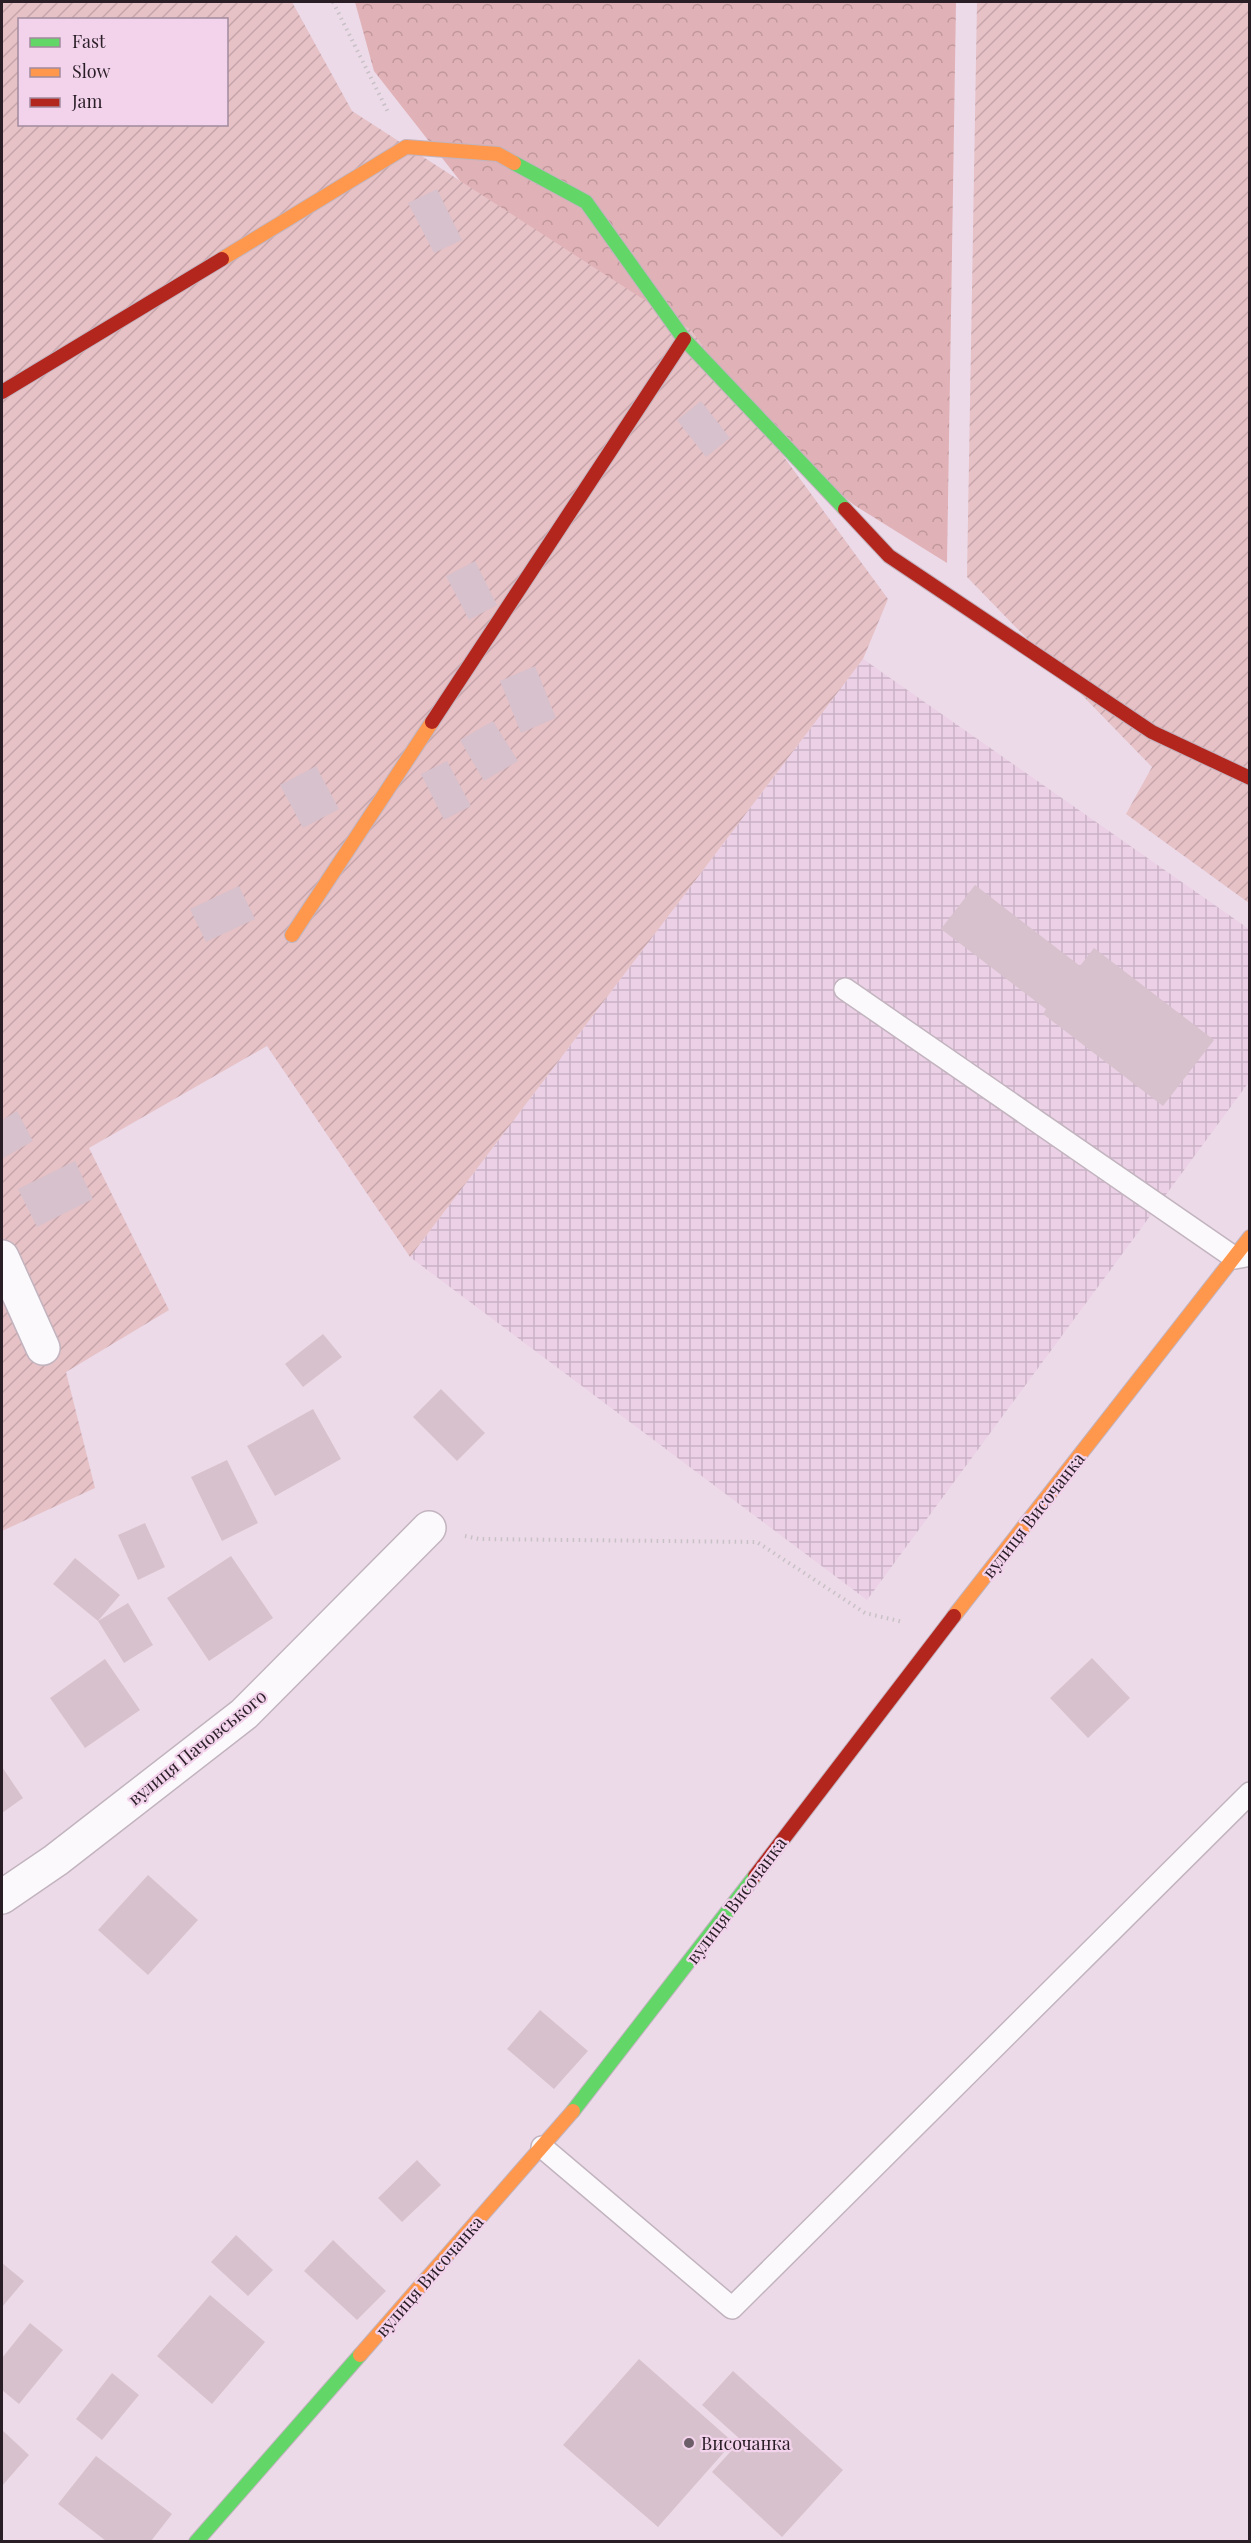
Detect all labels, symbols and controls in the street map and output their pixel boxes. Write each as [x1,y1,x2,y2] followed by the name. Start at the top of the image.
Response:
[18,18,228,126] legend
[72,29,106,53] text: Fast
[72,59,110,83] text: Slow
[71,89,102,113] text: Jam
[976,1447,1090,1583] street label: вулиця Височанка
[123,1684,271,1810] street label: вулиця Пачовського
[680,1832,792,1968] street label: вулиця Височанка
[370,2210,488,2342] street label: вулиця Височанка
[701,2431,791,2455] place label: Височанка
[682,2436,696,2450] marker: Височанка

